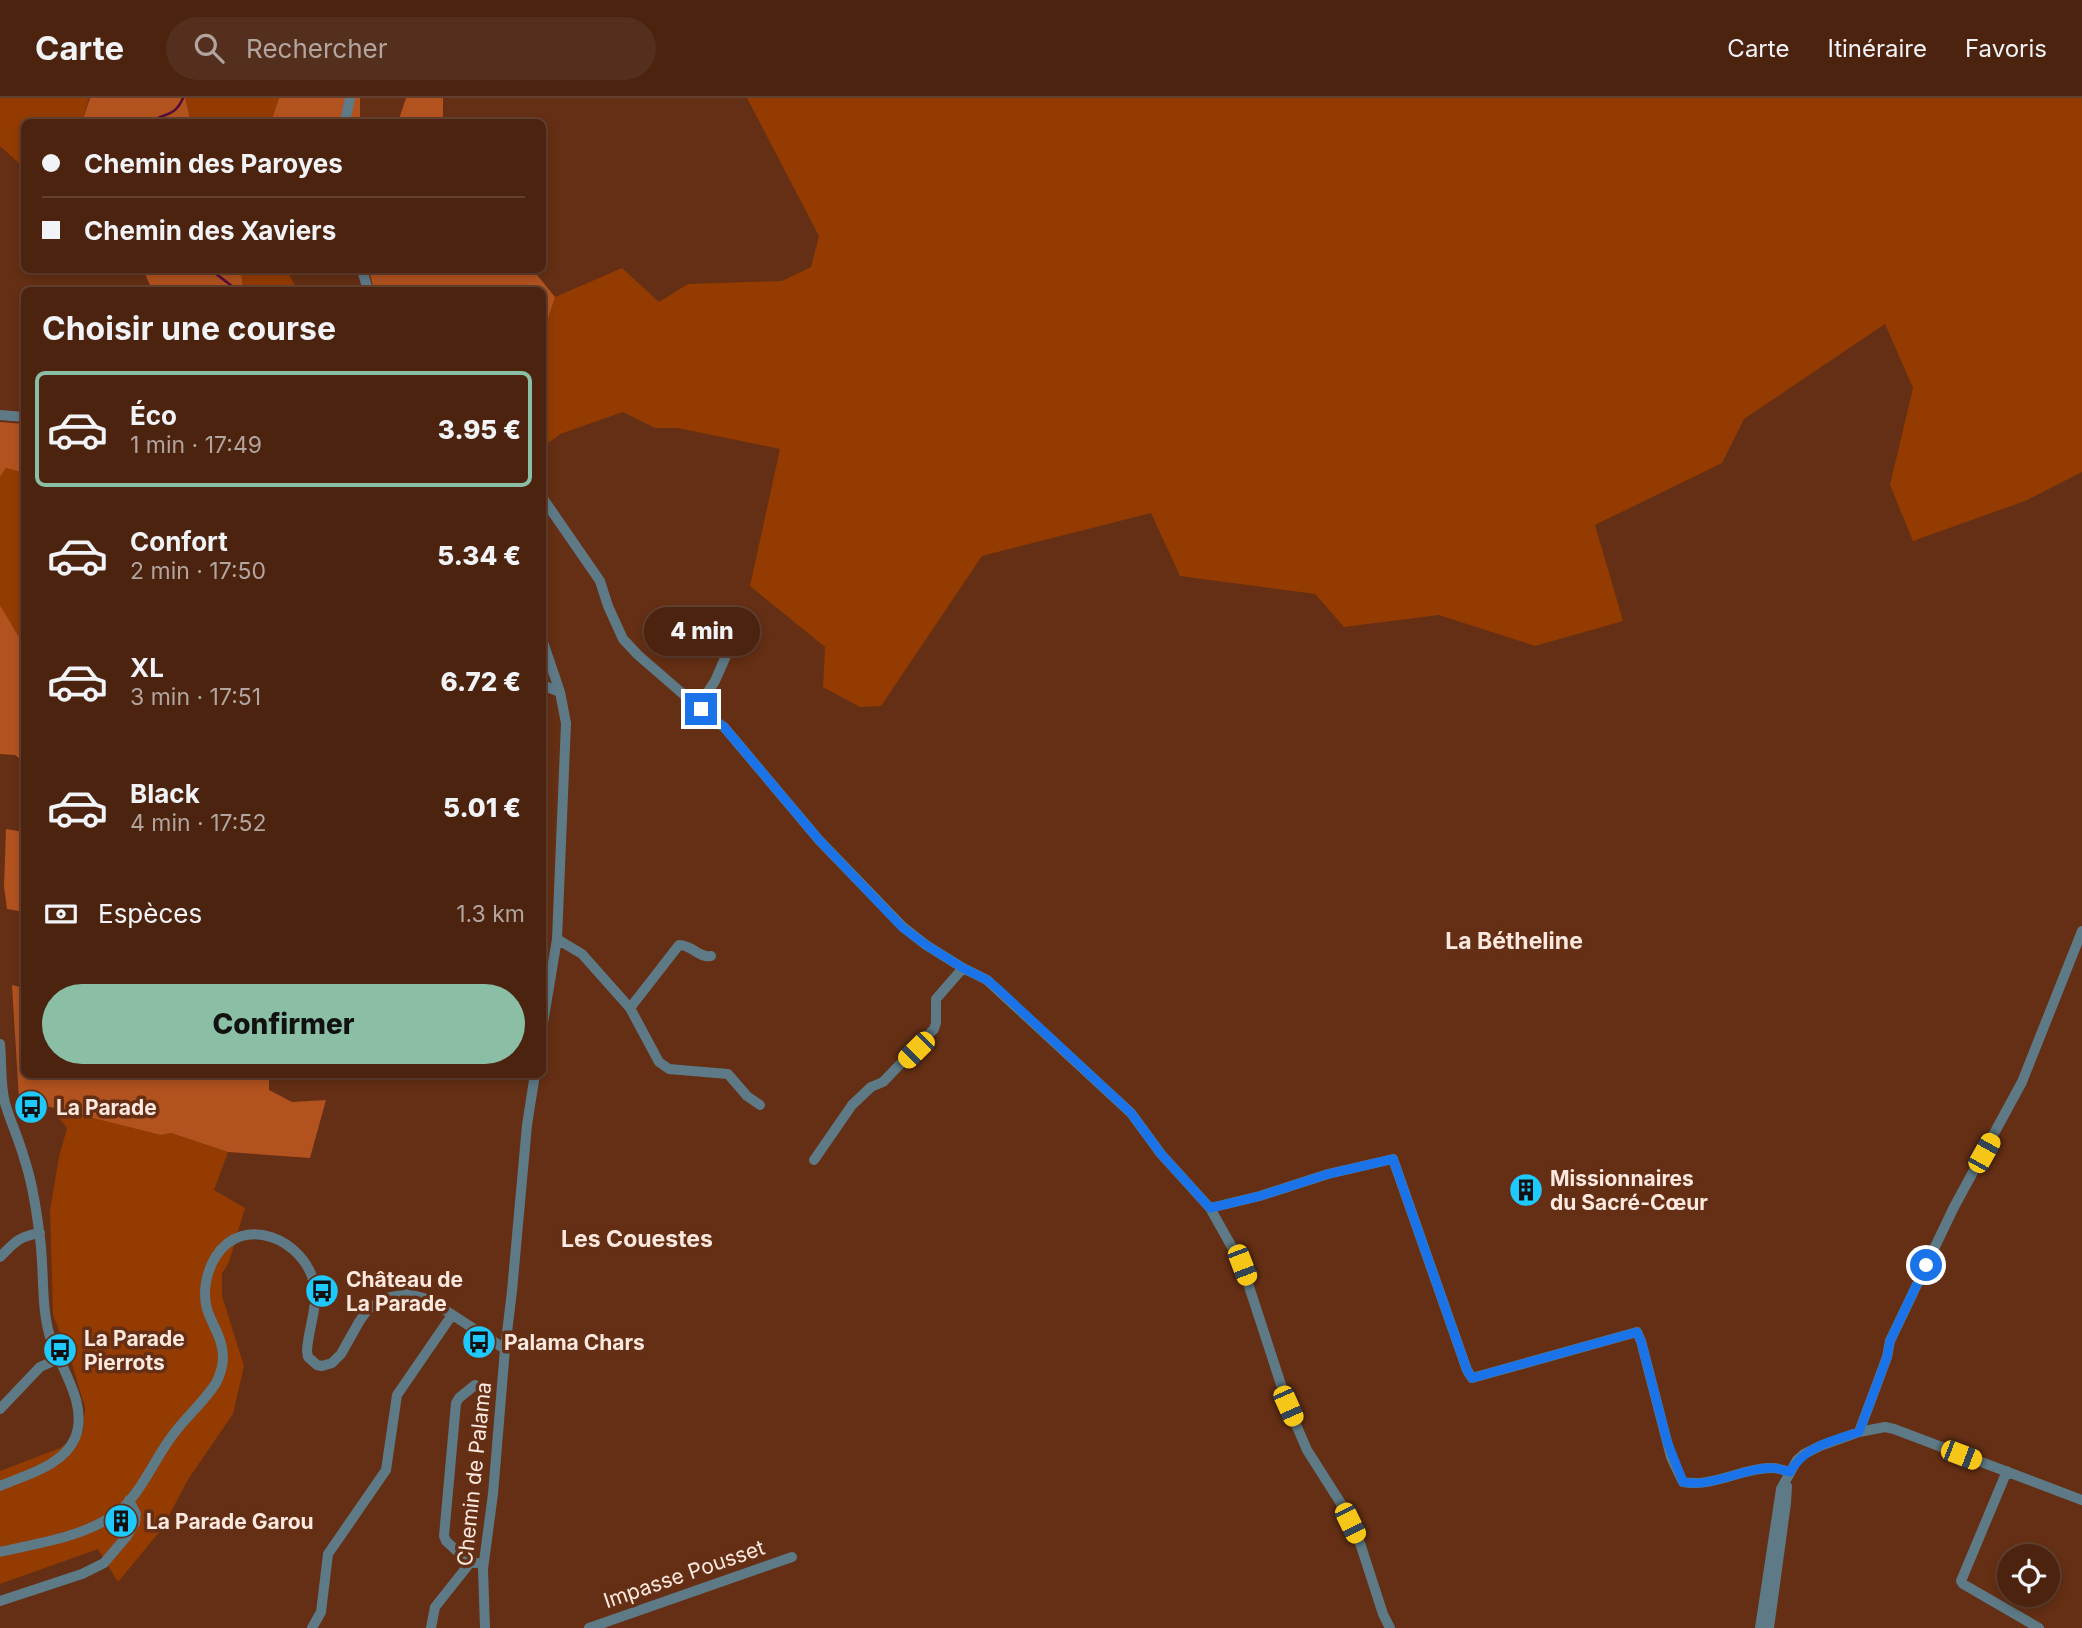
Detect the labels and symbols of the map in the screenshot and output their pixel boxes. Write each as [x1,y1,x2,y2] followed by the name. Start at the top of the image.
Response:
[643,608,759,656] callout: 4 min
[685,693,717,725] route end
[1445,927,1583,955] district label: La Bétheline
[894,1028,939,1072] car
[12,1088,50,1126] bus stop icon: La Parade
[56,1095,157,1120] place label: La Parade
[1965,1130,2004,1176] car
[1550,1166,1708,1215] place label: Missionnaires du Sacré-Cœur
[1507,1171,1545,1209] building icon: Missionnaires du Sacré-Cœur
[561,1225,713,1253] district label: Les Couestes
[1225,1242,1260,1288] car
[1910,1249,1942,1281] route start
[346,1267,463,1316] place label: Château de La Parade
[303,1272,341,1310] bus stop icon: Château de La Parade
[460,1323,498,1361] bus stop icon: Palama Chars
[84,1326,185,1375] place label: La Parade Pierrots
[504,1330,645,1355] place label: Palama Chars
[41,1331,79,1369] bus stop icon: La Parade Pierrots
[452,1381,496,1567] street label: Chemin de Palama
[1270,1383,1307,1429] car
[1938,1438,1985,1472] car
[1332,1500,1369,1546] car
[102,1502,140,1540] building icon: La Parade Garou
[146,1509,314,1534] place label: La Parade Garou
[600,1535,768,1613] street label: Impasse Pousset

